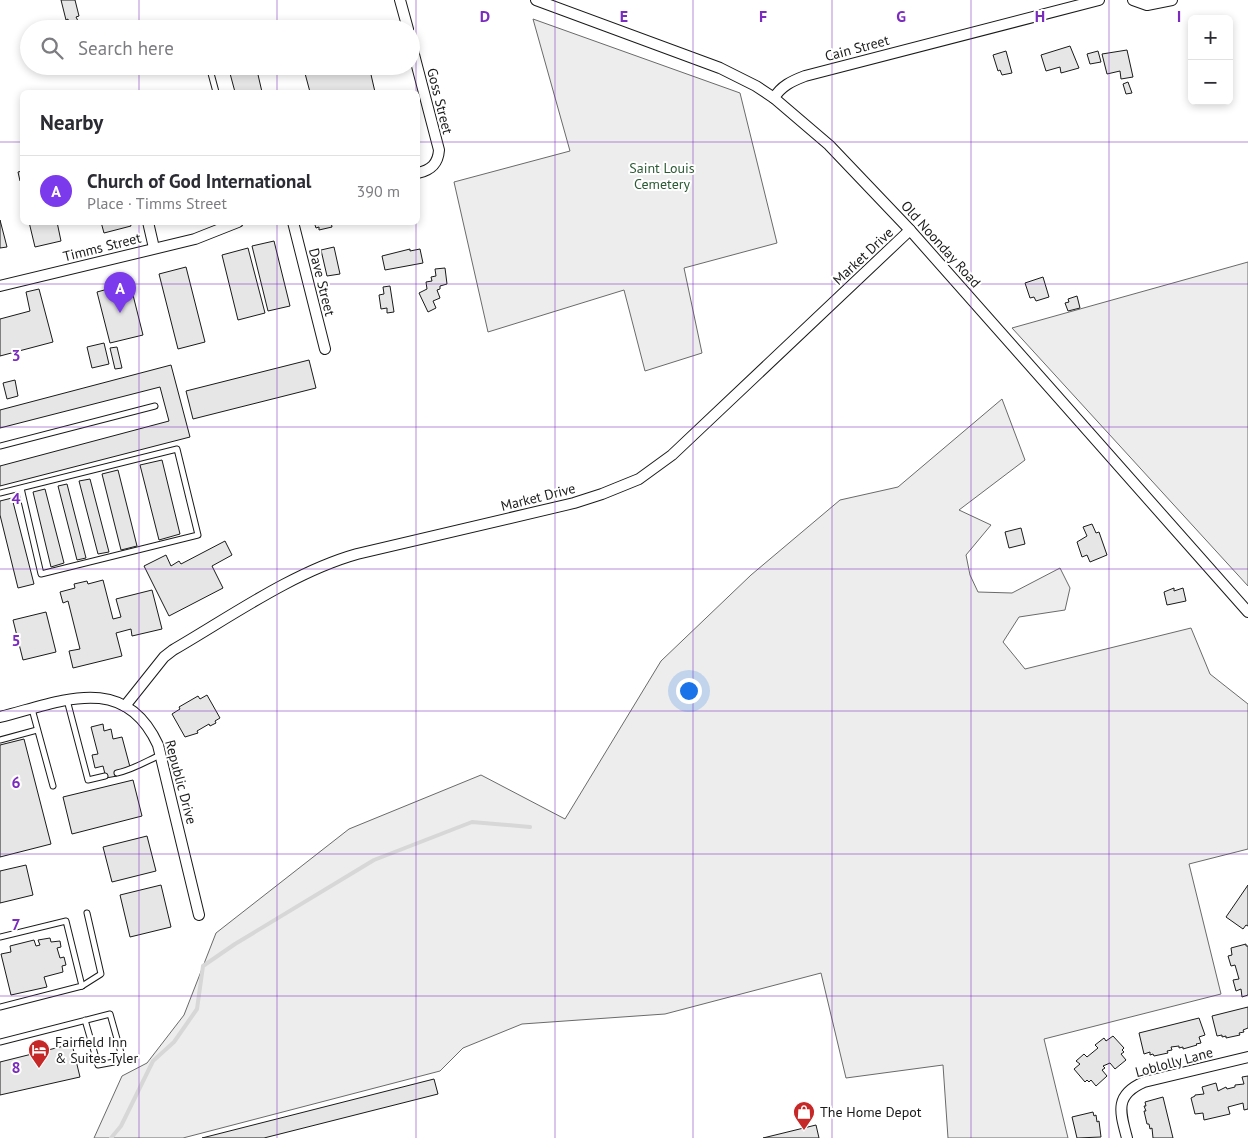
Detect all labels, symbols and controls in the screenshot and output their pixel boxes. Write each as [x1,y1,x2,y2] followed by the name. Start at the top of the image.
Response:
[480,6,490,26] text: D
[620,6,628,26] text: E
[759,6,767,26] text: F
[896,6,906,26] text: G
[1035,6,1045,26] text: H
[1177,6,1181,26] text: I
[1188,15,1233,105] map controls
[1188,15,1233,60] button: +
[20,20,420,75] search box
[823,31,891,65] street label: Cain Street
[38,34,66,62] icon: search
[78,36,174,60] text: Search here
[1188,60,1233,105] button: −
[423,66,457,136] street label: Goss Street
[40,109,103,136] text: Nearby
[629,159,695,193] park label: Saint Louis Cemetery
[87,169,311,193] text: Church of God International
[51,181,61,201] text: A
[357,181,400,201] text: 390 m
[87,193,227,213] text: Place · Timms Street
[897,197,985,291] street label: Old Noonday Road
[829,223,897,289] street label: Market Drive
[61,229,143,265] street label: Timms Street
[305,246,339,318] street label: Dave Street
[104,272,136,313] pin: A
[11,345,21,365] text: 3
[499,479,577,515] street label: Market Drive
[11,488,21,508] text: 4
[11,630,21,650] text: 5
[676,678,702,704] your location
[161,738,201,826] street label: Republic Drive
[11,772,21,792] text: 6
[11,914,21,934] text: 7
[55,1033,138,1067] place label: Fairfield Inn & Suites Tyler
[27,1038,51,1069] hotel icon: Fairfield Inn & Suites Tyler
[1133,1043,1215,1081] street label: Loblolly Lane
[11,1057,21,1077] text: 8
[792,1100,816,1131] shop icon: The Home Depot
[820,1103,922,1121] place label: The Home Depot

